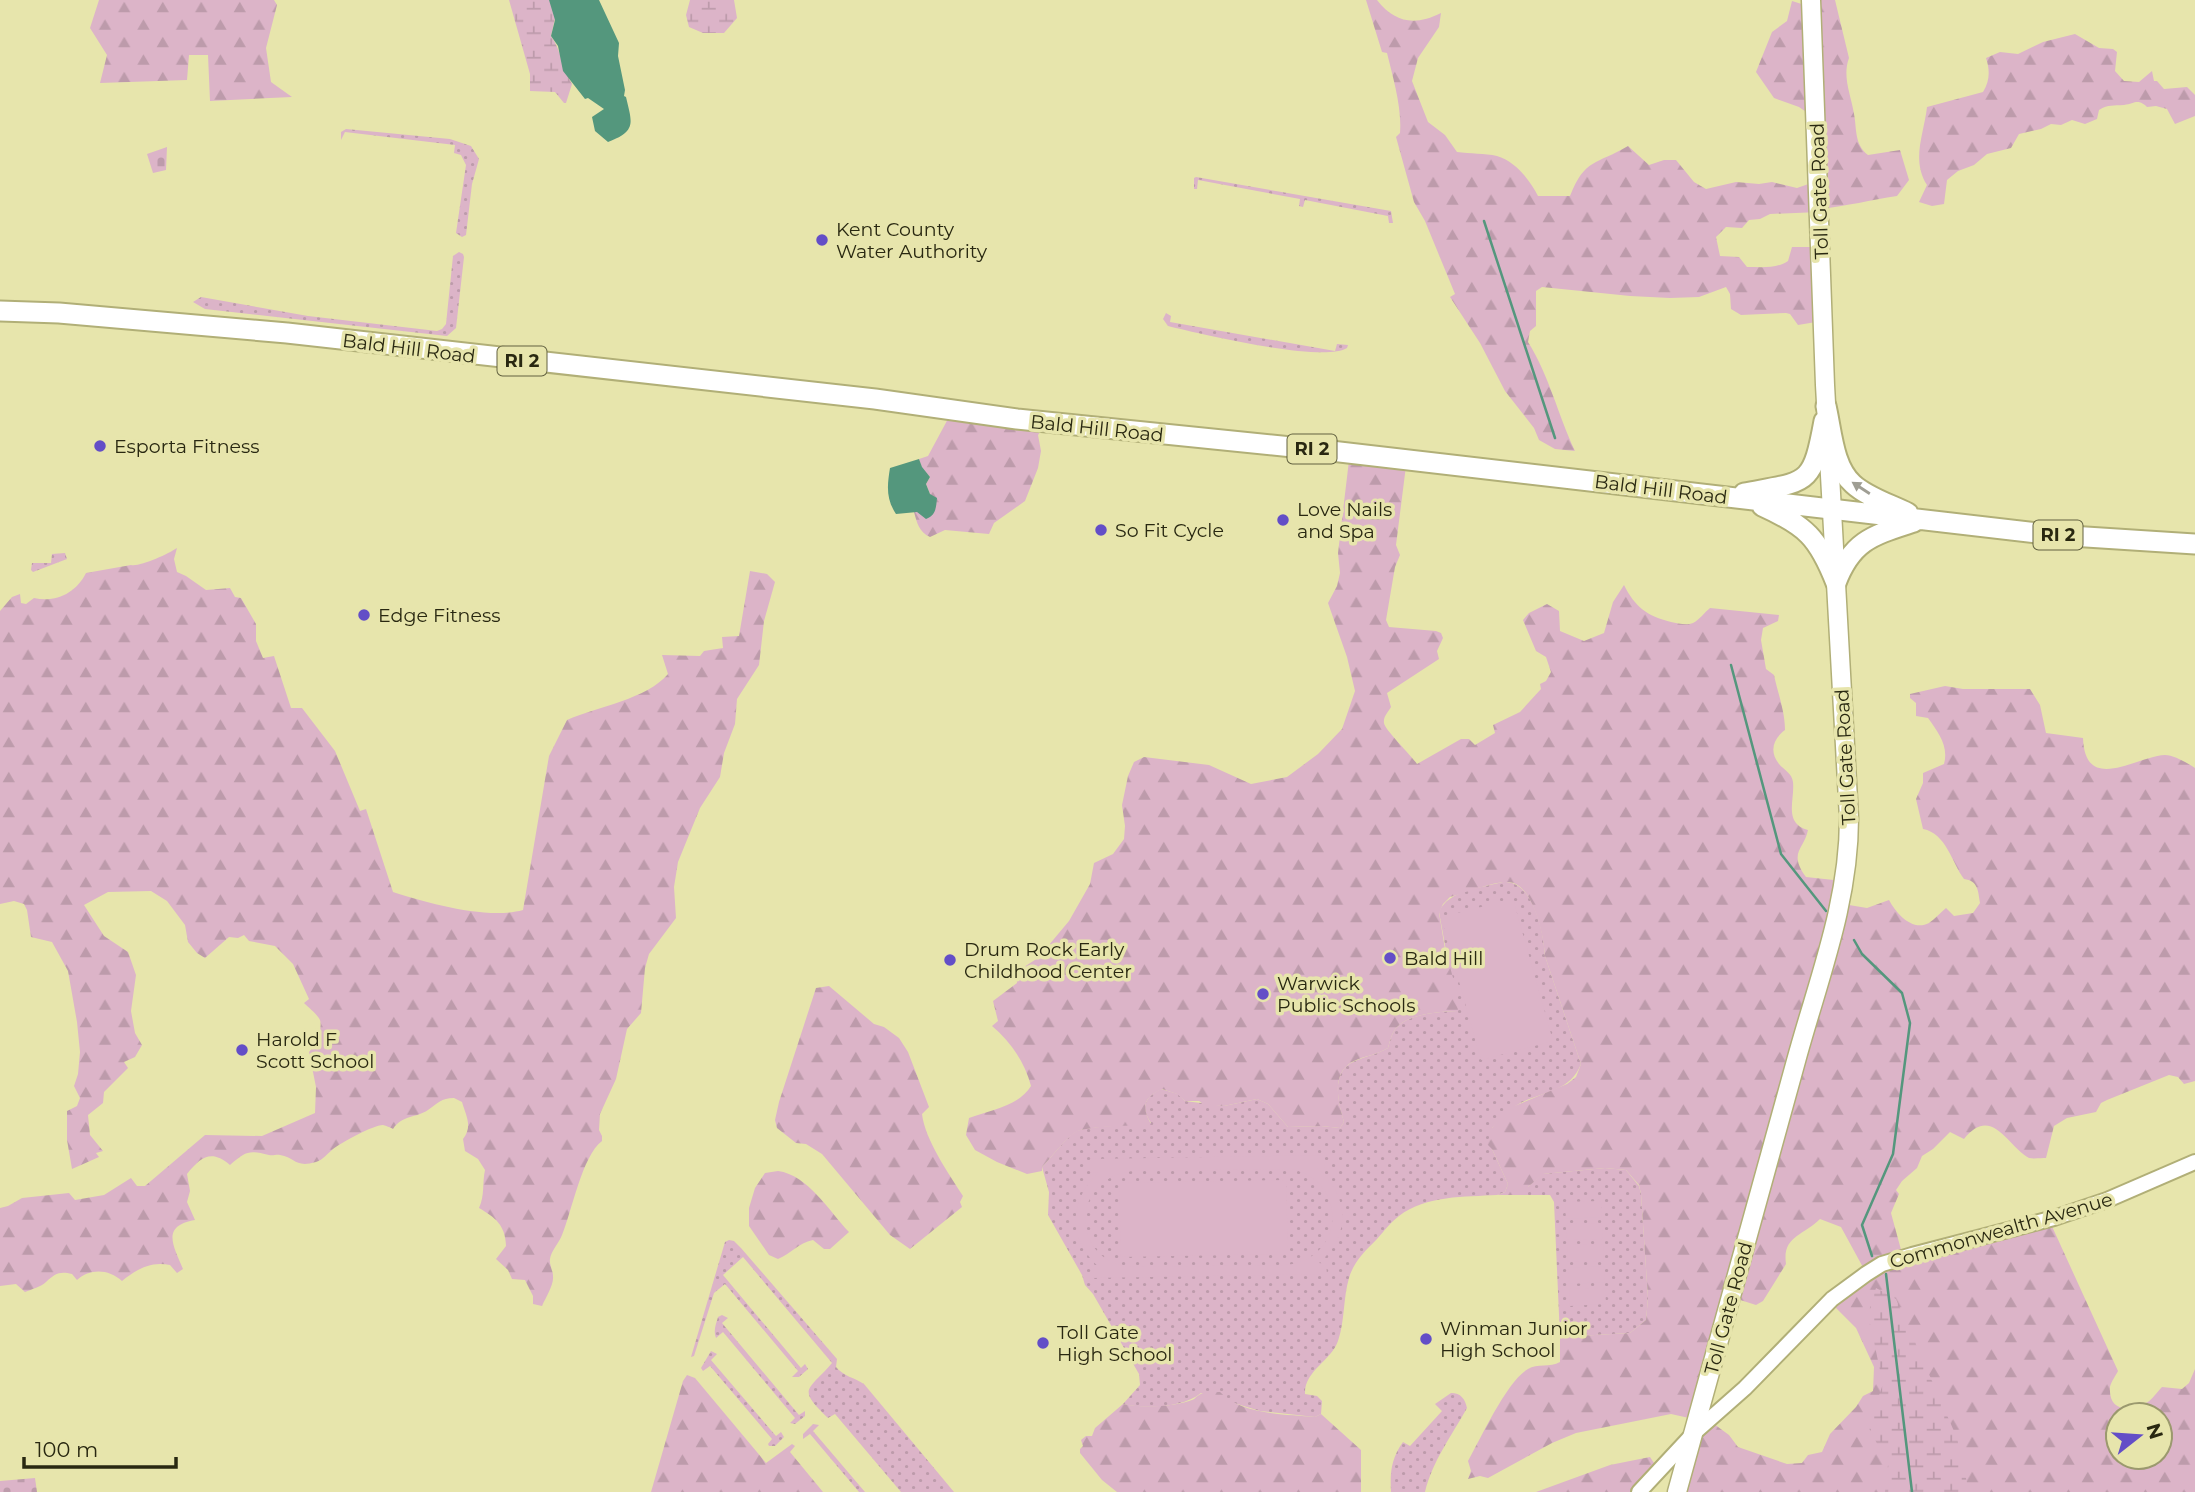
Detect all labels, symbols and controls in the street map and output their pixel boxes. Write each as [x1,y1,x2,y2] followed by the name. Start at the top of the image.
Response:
[1806,122,1833,260] street label: Toll Gate Road
[836,218,988,263] place label: Kent County Water Authority
[814,232,830,248] marker: Kent County Water Authority
[341,329,477,368] street label: Bald Hill Road
[498,346,546,376] road number: RI 2
[1029,410,1165,447] street label: Bald Hill Road
[1288,434,1336,463] road number: RI 2
[114,435,260,458] place label: Esporta Fitness
[92,438,108,454] marker: Esporta Fitness
[1593,470,1729,509] street label: Bald Hill Road
[1851,482,1870,495] one-way arrow
[1297,498,1392,543] place label: Love Nails and Spa
[1275,512,1291,528] marker: Love Nails and Spa
[1115,519,1224,542] place label: So Fit Cycle
[2034,520,2082,550] road number: RI 2
[1093,522,1109,538] marker: So Fit Cycle
[378,604,500,627] place label: Edge Fitness
[356,607,372,623] marker: Edge Fitness
[1830,688,1861,826] street label: Toll Gate Road
[964,938,1132,983] place label: Drum Rock Early Childhood Center
[1404,947,1483,970] place label: Bald Hill
[1382,950,1398,966] marker: Bald Hill
[942,952,958,968] marker: Drum Rock Early Childhood Center
[1277,972,1415,1017] place label: Warwick Public Schools
[1255,986,1271,1002] marker: Warwick Public Schools
[256,1028,374,1073] place label: Harold F Scott School
[234,1042,250,1058] marker: Harold F Scott School
[1887,1188,2115,1273] street label: Commonwealth Avenue
[1700,1239,1757,1377] street label: Toll Gate Road
[1440,1317,1588,1362] place label: Winman Junior High School
[1057,1321,1172,1366] place label: Toll Gate High School
[1418,1331,1434,1347] marker: Winman Junior High School
[1035,1335,1051,1351] marker: Toll Gate High School
[2104,1401,2174,1471] north arrow
[2142,1420,2168,1442] text: N
[24,1426,177,1470] scale bar
[35,1437,98,1462] text: 100 m

